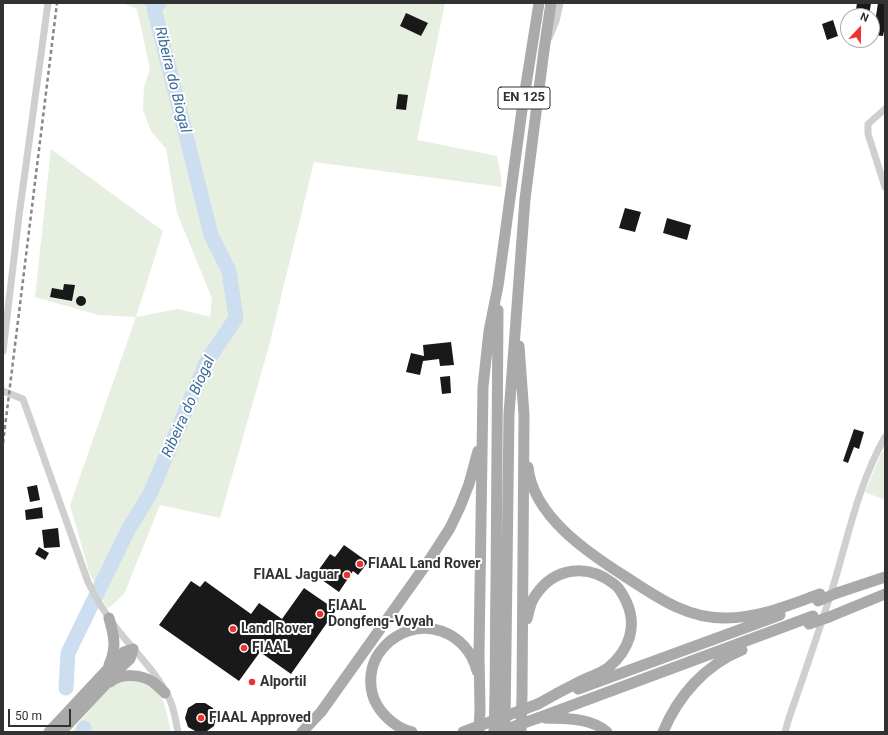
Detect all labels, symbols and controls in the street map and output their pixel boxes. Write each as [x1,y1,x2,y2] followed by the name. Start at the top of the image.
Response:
[840,8,880,48] north arrow
[858,10,870,25] text: N
[150,25,194,135] water label: Ribeira do Biogal
[498,87,550,109] road number: EN 125
[159,354,219,460] water label: Ribeira do Biogal
[368,556,480,572] place label: FIAAL Land Rover
[355,559,365,569] marker: FIAAL Land Rover
[253,567,339,583] place label: FIAAL Jaguar
[342,570,352,580] marker: FIAAL Jaguar
[328,598,434,630] place label: FIAAL Dongfeng-Voyah
[315,609,325,619] marker: FIAAL Dongfeng-Voyah
[241,621,312,637] place label: Land Rover
[228,624,238,634] marker: Land Rover
[252,640,290,656] place label: FIAAL
[239,643,249,653] marker: FIAAL
[260,674,307,690] place label: Alportil
[247,677,257,687] marker: Alportil
[10,701,73,727] scale bar
[15,709,42,723] text: 50 m
[209,710,311,726] place label: FIAAL Approved
[196,713,206,723] marker: FIAAL Approved

